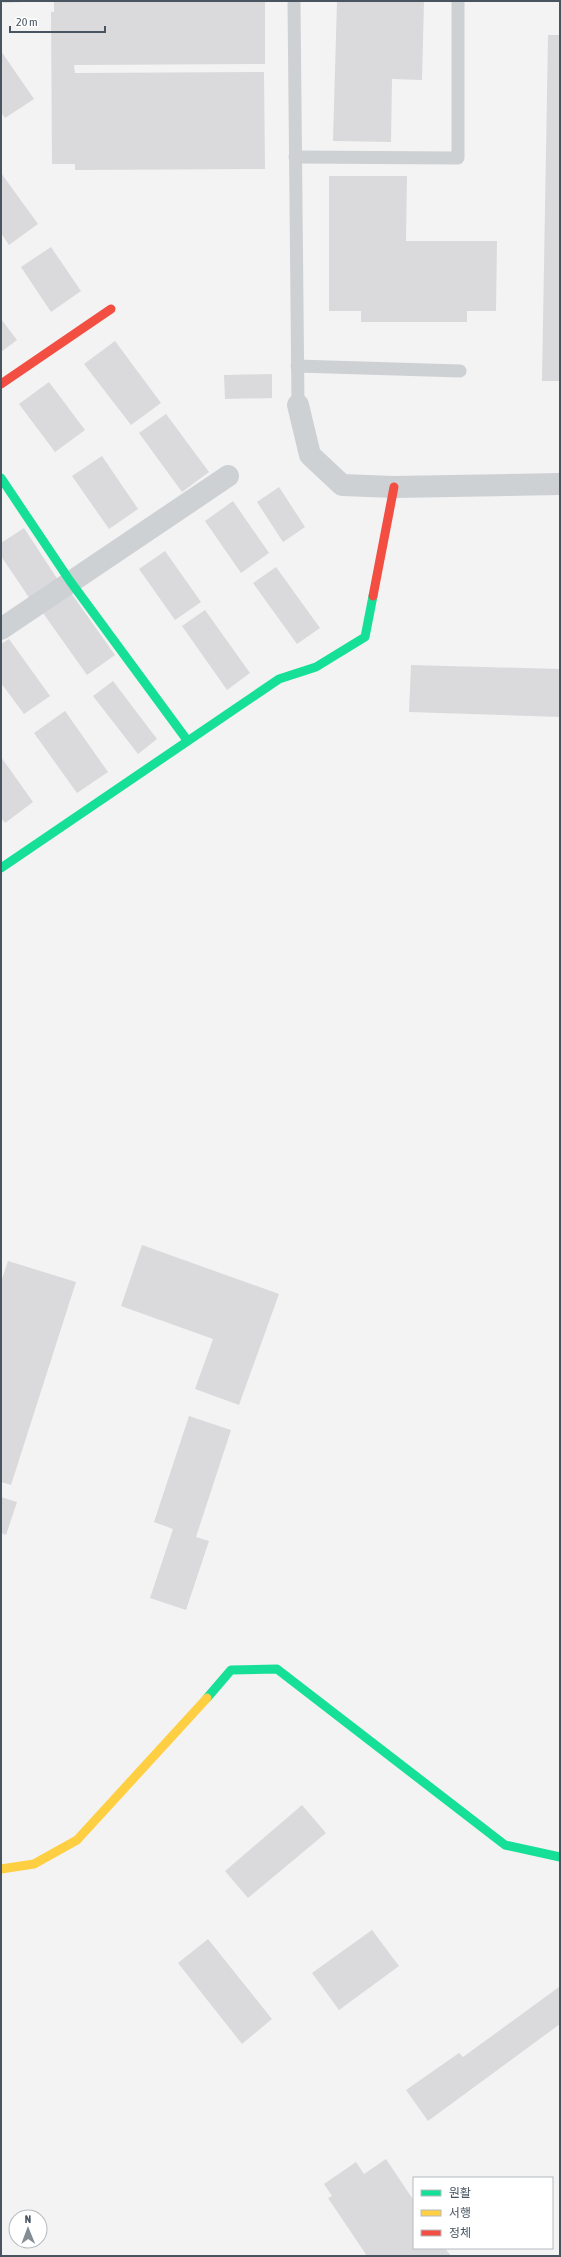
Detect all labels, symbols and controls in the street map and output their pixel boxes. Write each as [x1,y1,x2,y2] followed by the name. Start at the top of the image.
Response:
[10,8,105,34] scale bar
[16,15,38,29] text: 20 m
[413,2177,553,2249] legend
[449,2186,471,2200] text: 원활
[449,2206,471,2220] text: 서행
[8,2209,48,2249] north arrow
[24,2213,31,2225] text: N
[449,2226,471,2240] text: 정체

